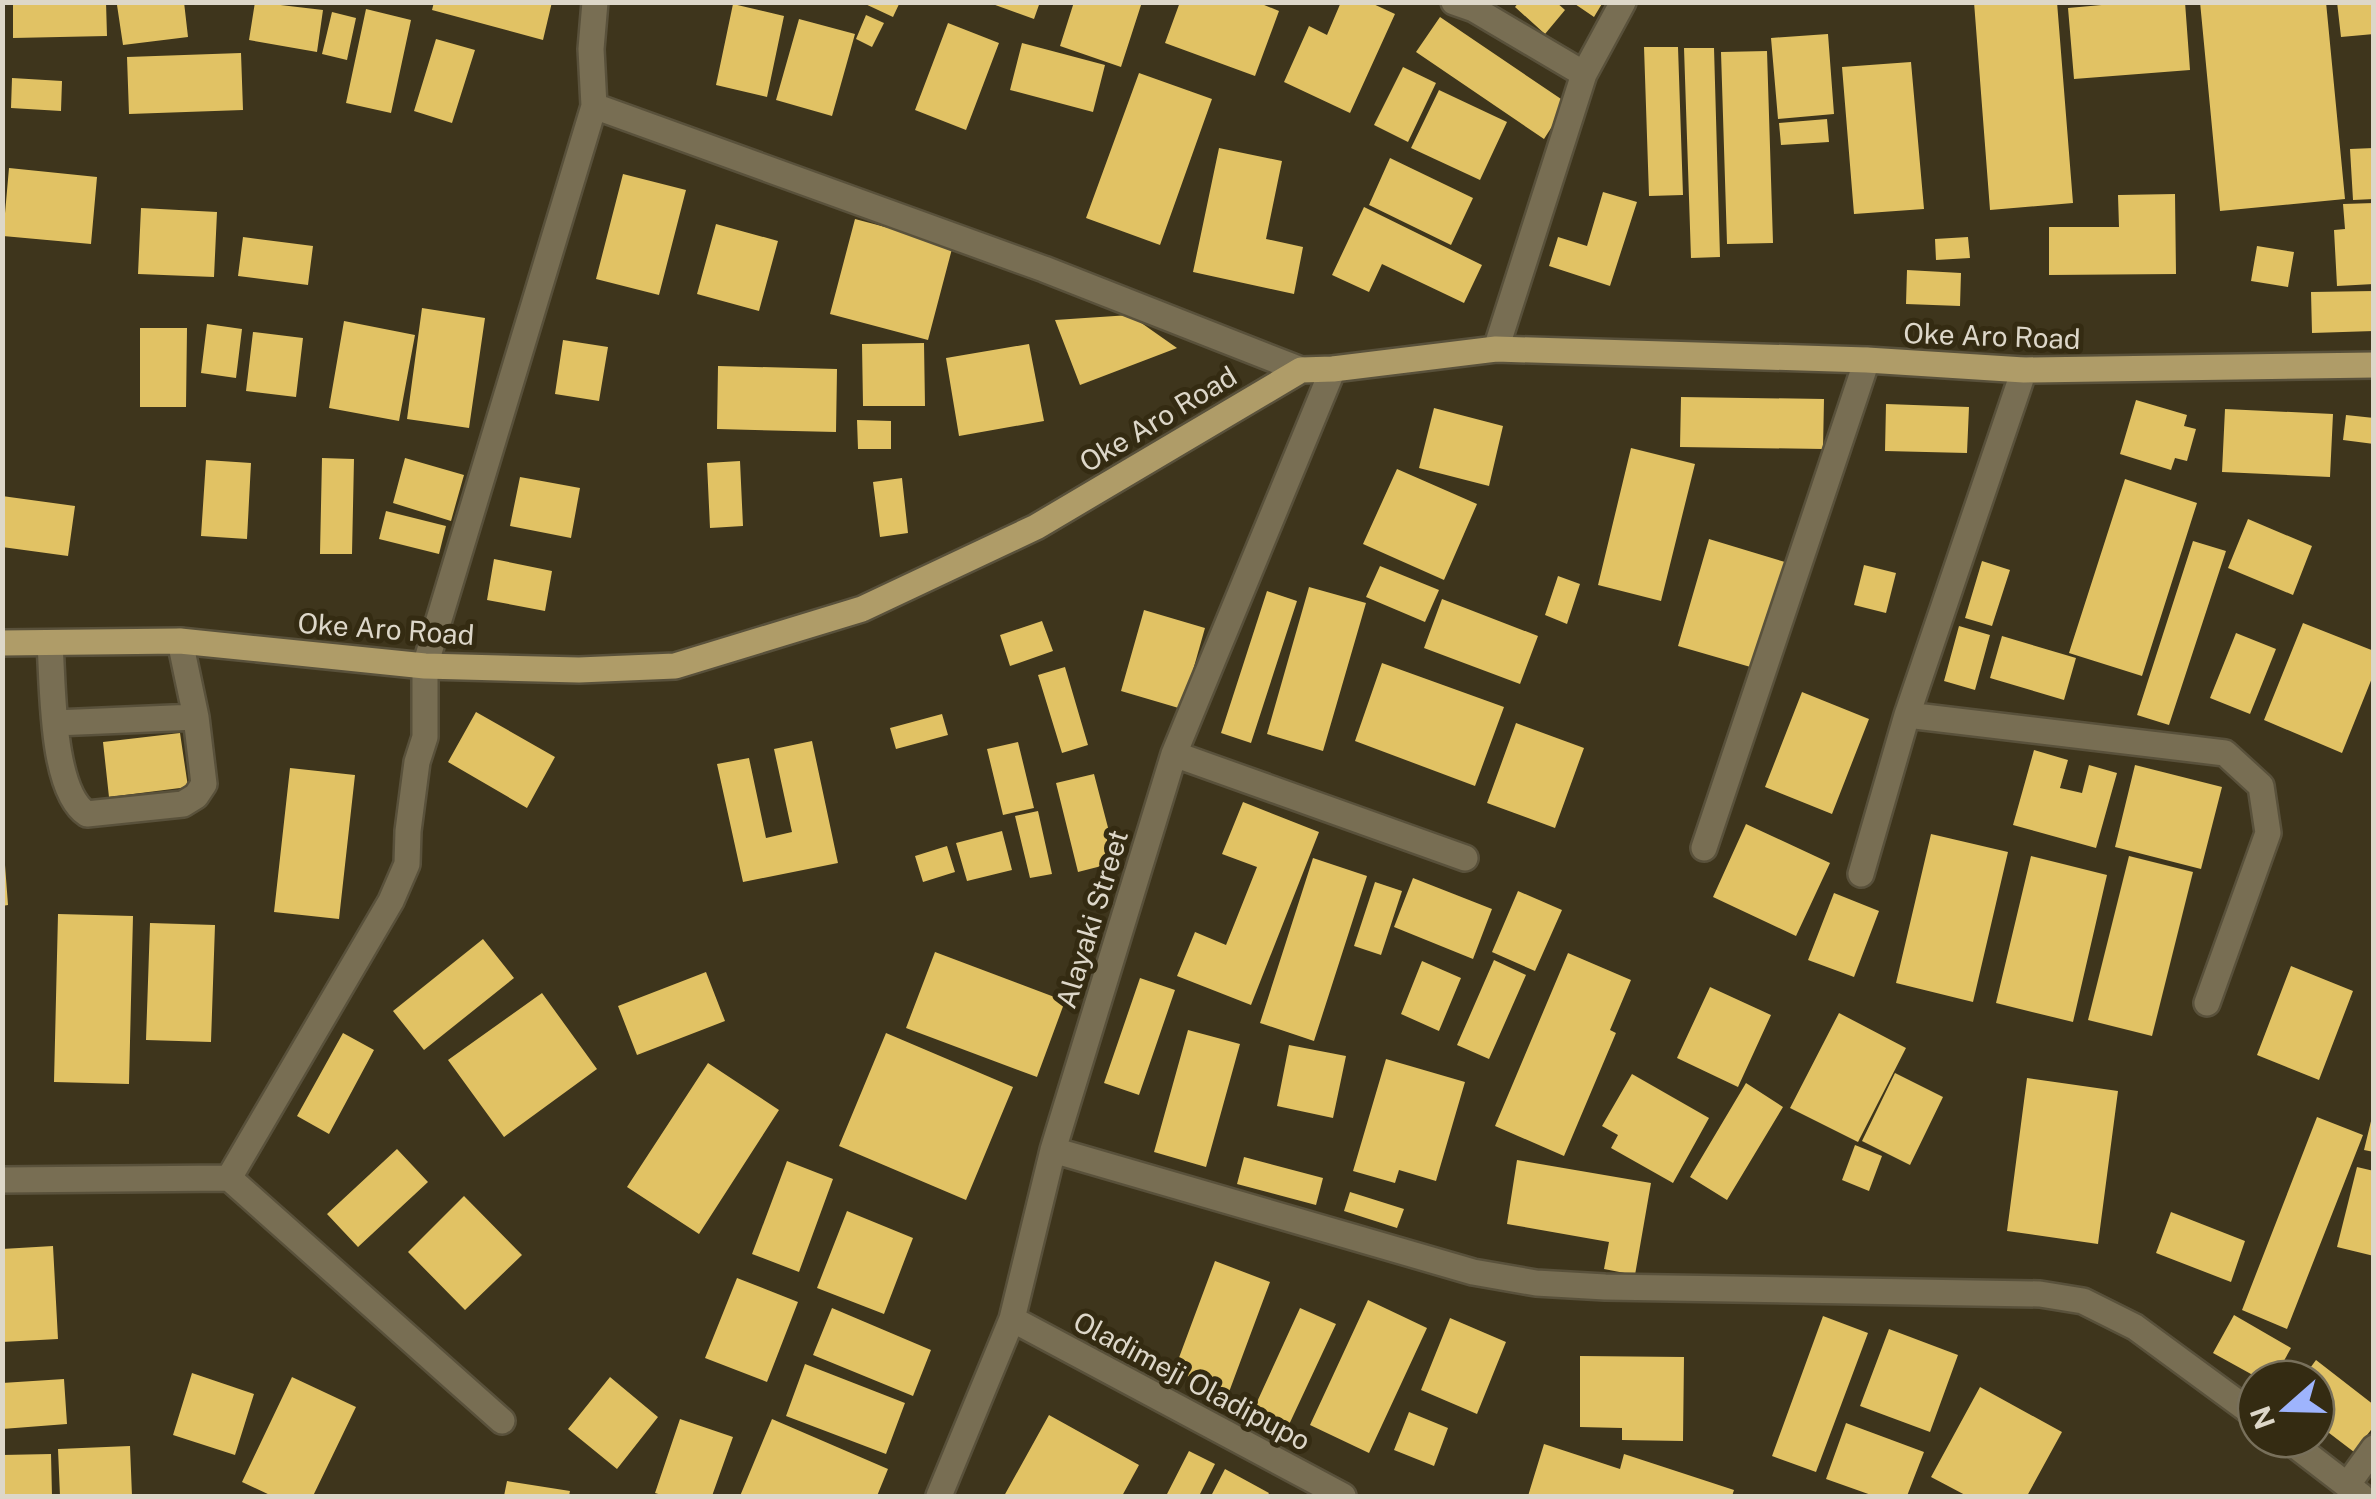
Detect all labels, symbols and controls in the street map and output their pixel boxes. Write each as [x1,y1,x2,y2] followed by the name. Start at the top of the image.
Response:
[1903,316,2081,355] street label: Oke Aro Road
[1073,359,1242,478] street label: Oke Aro Road
[296,606,476,651] street label: Oke Aro Road
[1049,826,1134,1012] street label: Alayaki Street
[1068,1304,1316,1457] street label: Oladimeji Oladipupo
[2236,1359,2336,1459] north arrow
[2243,1402,2281,1434] text: N

